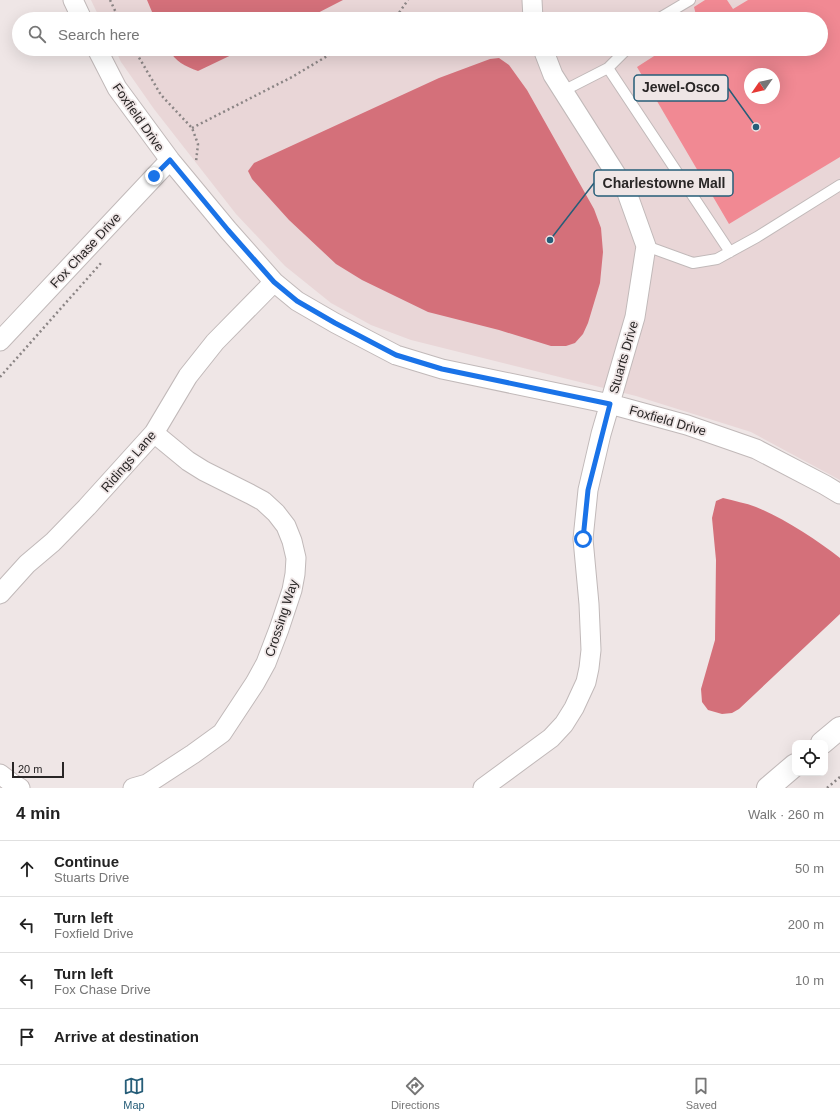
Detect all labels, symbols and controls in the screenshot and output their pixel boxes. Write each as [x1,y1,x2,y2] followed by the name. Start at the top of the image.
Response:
[12,12,828,56] search box
[26,23,48,45] icon: search
[58,26,140,43] text: Search here
[744,68,780,104] north arrow
[634,75,728,101] callout: Jewel-Osco
[642,79,720,95] text: Jewel-Osco
[110,80,168,154] street label: Foxfield Drive
[145,167,163,185] route end
[594,170,733,196] callout: Charlestowne Mall
[603,175,725,191] text: Charlestowne Mall
[47,210,124,291] street label: Fox Chase Drive
[606,319,641,395] street label: Stuarts Drive
[628,402,708,439] street label: Foxfield Drive
[98,428,159,495] street label: Ridings Lane
[574,530,592,548] route start
[262,577,301,659] street label: Crossing Way
[792,740,828,776] map controls
[792,740,828,776] button: locate
[12,760,64,779] scale bar
[18,763,42,775] text: 20 m
[16,804,60,823] text: 4 min
[748,807,824,822] text: Walk · 260 m
[54,853,119,870] text: Continue
[16,858,38,880] icon: ahead
[795,861,824,876] text: 50 m
[54,870,129,885] text: Stuarts Drive
[54,909,113,926] text: Turn left
[16,914,38,936] icon: left
[788,917,824,932] text: 200 m
[54,926,133,941] text: Foxfield Drive
[54,965,113,982] text: Turn left
[16,970,38,992] icon: left
[795,973,824,988] text: 10 m
[54,982,151,997] text: Fox Chase Drive
[16,1026,38,1048] icon: arrive
[54,1028,199,1045] text: Arrive at destination
[123,1075,145,1111] tab: Map
[391,1075,440,1111] tab: Directions
[686,1075,717,1111] tab: Saved

